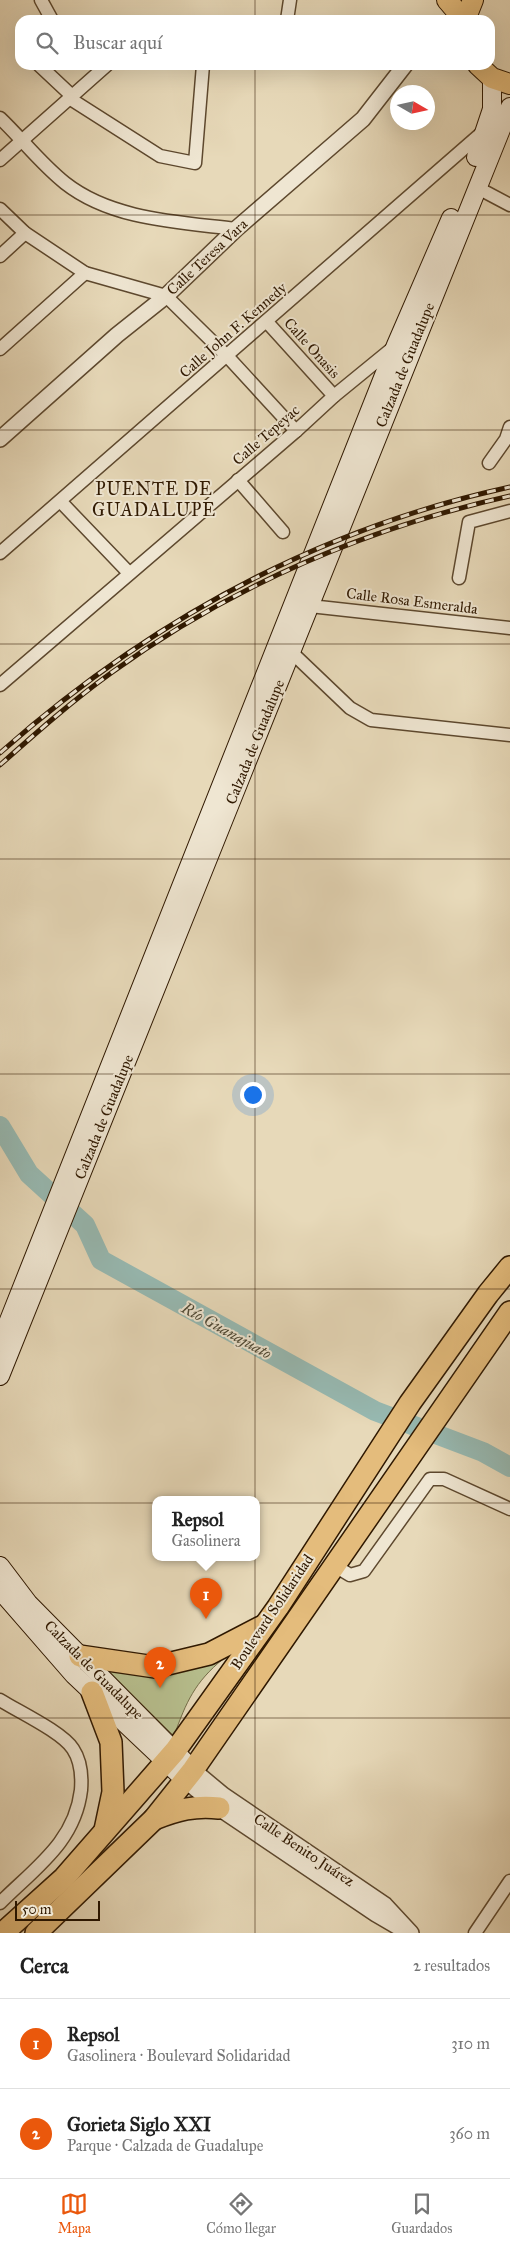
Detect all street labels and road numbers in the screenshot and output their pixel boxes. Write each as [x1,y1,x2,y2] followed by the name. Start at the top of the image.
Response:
[163,215,252,299] street label: Calle Teresa Vara
[176,278,292,382] street label: Calle John F. Kennedy
[372,300,438,430] street label: Calzada de Guadalupe
[280,314,344,382] street label: Calle Onasis
[229,401,303,469] street label: Calle Tepeyac
[345,584,479,618] street label: Calle Rosa Esmeralda
[222,677,288,807] street label: Calzada de Guadalupe
[71,1052,137,1182] street label: Calzada de Guadalupe
[227,1551,317,1673] street label: Boulevard Solidaridad
[41,1617,147,1723] street label: Calzada de Guadalupe
[250,1810,358,1891] street label: Calle Benito Juárez

